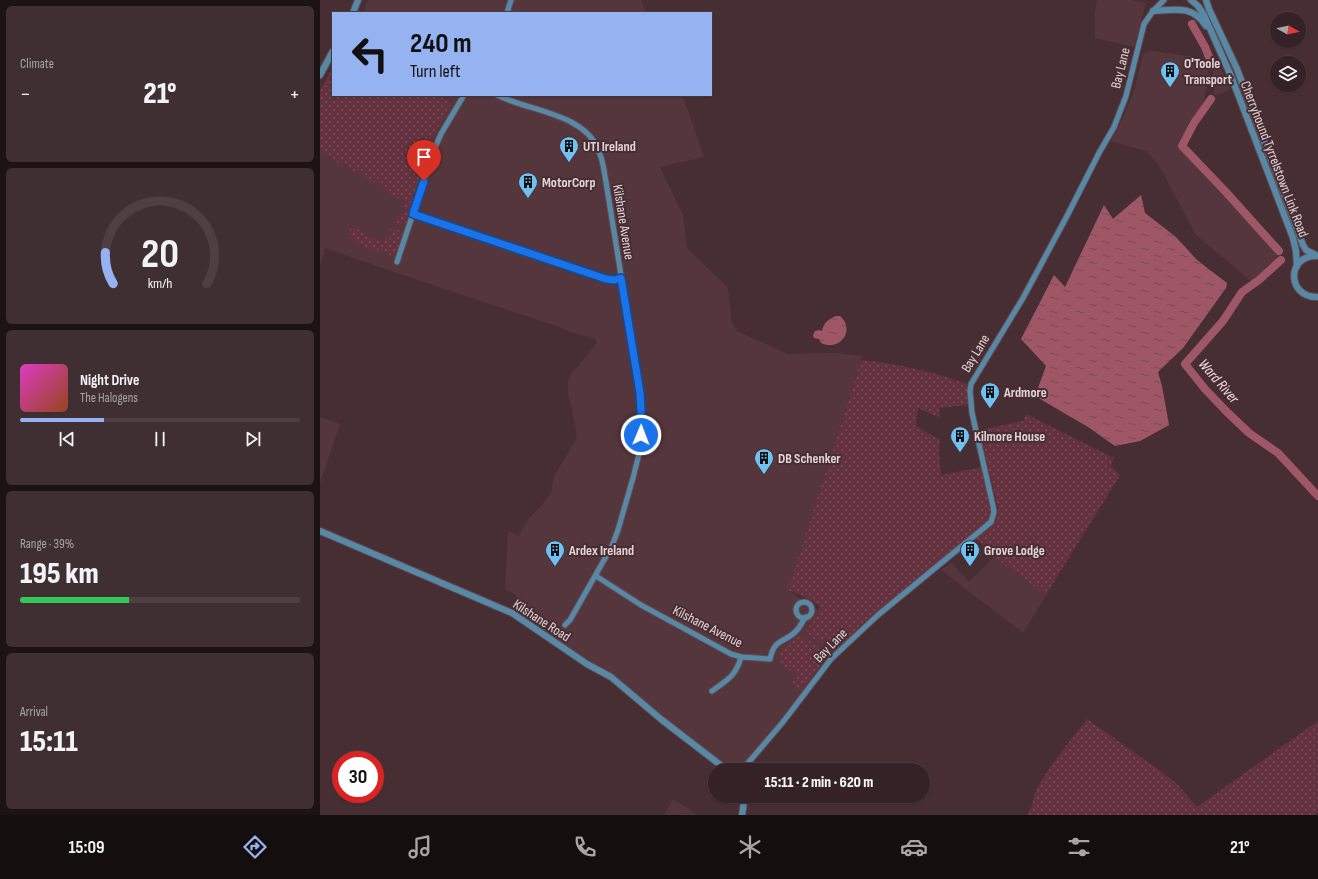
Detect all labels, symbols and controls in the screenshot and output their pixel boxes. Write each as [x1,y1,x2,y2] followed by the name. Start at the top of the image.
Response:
[1270,12,1306,48] north arrow
[1270,12,1306,92] map controls
[410,27,471,60] text: 240 m
[344,28,396,80] icon: left
[1107,46,1134,90] street label: Bay Lane
[1184,55,1232,88] place label: O'Toole Transport
[20,56,54,72] text: Climate
[1270,56,1306,92] button: layers
[1159,60,1181,88] building icon: O'Toole Transport
[410,61,461,82] text: Turn left
[143,76,177,112] text: 21°
[1237,79,1312,240] street label: Cherryhound Tyrrelstown Link Road
[20,81,31,108] text: −
[289,81,300,108] text: +
[558,135,580,163] building icon: UTI Ireland
[583,138,636,155] place label: UTI Ireland
[407,140,441,181] pin
[413,146,435,168] icon: arrive
[517,171,539,199] building icon: MotorCorp
[542,174,596,191] place label: MotorCorp
[609,183,638,261] street label: Kilshane Avenue
[141,229,179,278] text: 20
[148,274,172,291] text: km/h
[957,331,993,375] street label: Bay Lane
[1194,355,1244,408] water label: Ward River
[80,371,139,390] text: Night Drive
[979,381,1001,409] building icon: Ardmore
[1003,384,1047,401] place label: Ardmore
[80,390,138,406] text: The Halogens
[620,414,662,456] position arrow
[949,425,971,453] building icon: Kilmore House
[56,428,78,450] icon: previous
[149,428,171,450] icon: pause
[242,428,264,450] icon: next
[974,428,1045,445] place label: Kilmore House
[753,447,775,475] building icon: DB Schenker
[778,450,841,467] place label: DB Schenker
[20,536,74,552] text: Range · 39%
[544,539,566,567] building icon: Ardex Ireland
[959,539,981,567] building icon: Grove Lodge
[568,542,634,559] place label: Ardex Ireland
[984,542,1045,559] place label: Grove Lodge
[20,556,99,592] text: 195 km
[510,596,574,645] street label: Kilshane Road
[670,602,746,651] street label: Kilshane Avenue
[810,625,851,666] street label: Bay Lane
[20,704,48,720] text: Arrival
[20,724,78,760] text: 15:11
[332,751,384,803] speed limit sign: 30
[765,773,873,792] text: 15:11 · 2 min · 620 m
[241,833,269,861] icon: directions
[406,833,434,861] icon: music
[571,833,599,861] icon: phone
[736,833,764,861] icon: climate
[900,833,928,861] icon: car
[1065,833,1093,861] icon: filters
[68,837,105,858] text: 15:09
[1230,837,1250,858] text: 21°

